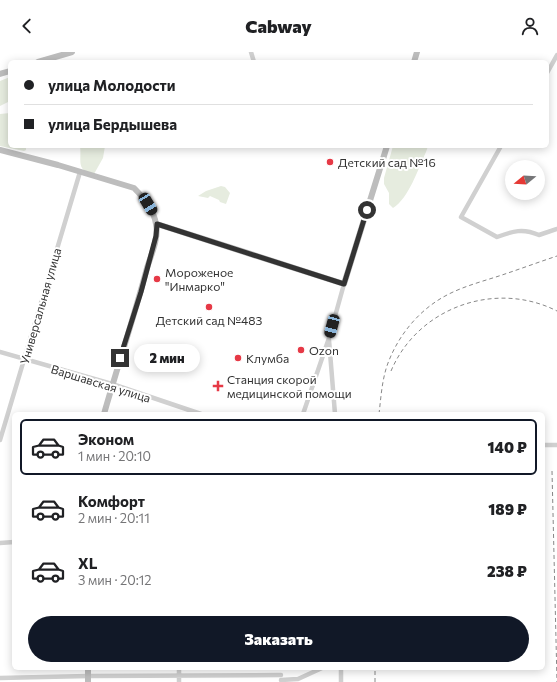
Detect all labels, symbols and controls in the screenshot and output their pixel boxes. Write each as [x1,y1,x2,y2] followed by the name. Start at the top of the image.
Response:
[16,15,38,37] icon: back
[245,15,312,37] text: Cabway
[519,15,541,37] icon: person
[48,76,176,94] text: улица Молодости
[48,115,177,133] text: улица Бердышева
[338,155,436,169] place label: Детский сад №16
[325,157,335,167] marker: Детский сад №16
[505,160,545,200] north arrow
[505,160,545,200] map controls
[137,191,159,217] car
[358,201,376,219] route start
[17,246,63,366] street label: Универсальная улица
[165,265,233,293] place label: Мороженое "Инмарко"
[152,274,162,284] marker: Мороженое "Инмарко"
[204,302,214,312] marker: Детский сад №483
[156,313,262,327] place label: Детский сад №483
[323,313,341,339] car
[309,343,339,357] place label: Ozon
[134,344,200,372] callout: 2 мин
[296,345,306,355] marker: Ozon
[111,349,129,367] route end
[149,350,185,366] text: 2 мин
[246,351,289,365] place label: Клумба
[233,353,243,363] marker: Клумба
[49,361,153,405] street label: Варшавская улица
[227,372,352,400] place label: Станция скорой медицинской помощи
[212,380,224,392] marker: Станция скорой медицинской помощи
[30,429,66,465] icon: car
[78,430,134,448] text: Эконом
[488,438,527,456] text: 140 ₽
[78,448,151,464] text: 1 мин · 20:10
[30,491,66,527] icon: car
[78,492,145,510] text: Комфорт
[488,500,527,518] text: 189 ₽
[78,510,150,526] text: 2 мин · 20:11
[30,553,66,589] icon: car
[78,554,97,572] text: XL
[487,562,527,580] text: 238 ₽
[78,572,152,588] text: 3 мин · 20:12
[28,616,529,662] button: Заказать

